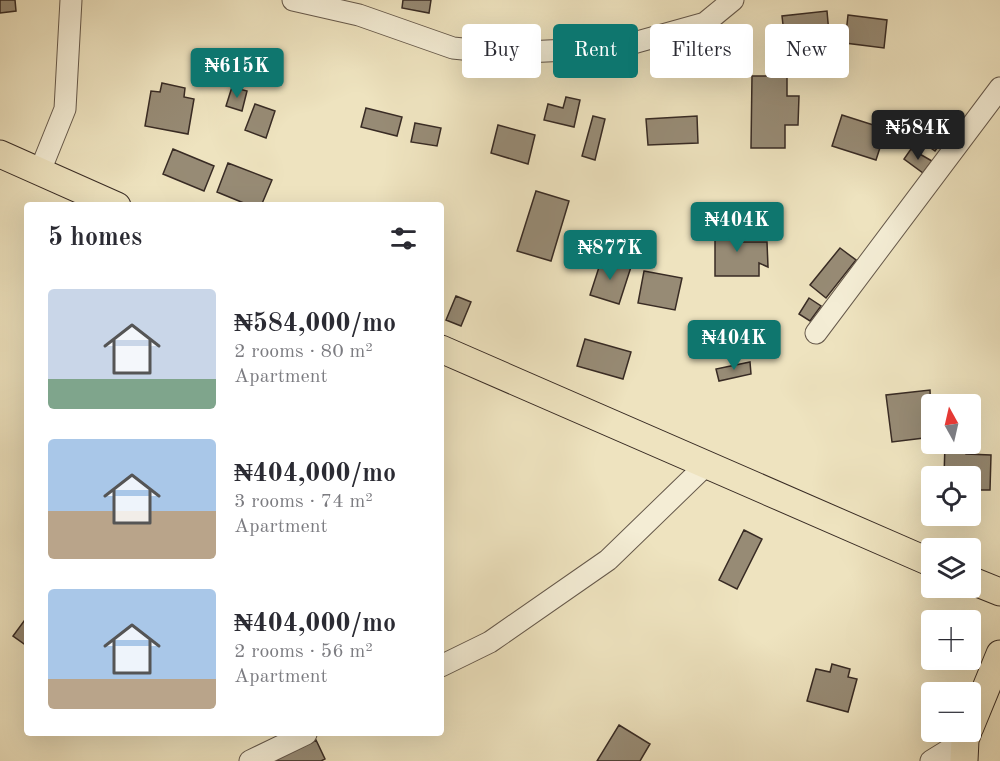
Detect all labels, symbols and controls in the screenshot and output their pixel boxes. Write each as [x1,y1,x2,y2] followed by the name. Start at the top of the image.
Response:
[462,24,541,78] chip: Buy
[553,24,638,78] chip: Rent
[650,24,753,78] chip: Filters
[765,24,849,78] chip: New
[195,48,279,99] pin: ₦615K
[205,57,269,77] text: ₦615K
[876,110,960,161] pin: ₦584K
[886,119,950,139] text: ₦584K
[695,202,779,253] pin: ₦404K
[705,211,769,231] text: ₦404K
[387,222,420,255] icon: filters
[48,225,142,251] text: 5 homes
[568,230,652,281] pin: ₦877K
[578,239,642,259] text: ₦877K
[234,311,396,337] text: ₦584,000/mo
[96,313,168,385] icon: home
[692,320,776,371] pin: ₦404K
[702,329,766,349] text: ₦404K
[234,342,373,362] text: 2 rooms · 80 m²
[234,367,328,387] text: Apartment
[921,394,981,454] north arrow
[921,394,981,742] map controls
[234,461,396,487] text: ₦404,000/mo
[96,463,168,535] icon: home
[921,466,981,526] button: locate
[234,492,373,512] text: 3 rooms · 74 m²
[234,517,328,537] text: Apartment
[921,538,981,598] button: layers
[921,610,981,670] button: +
[234,611,396,637] text: ₦404,000/mo
[96,613,168,685] icon: home
[234,642,373,662] text: 2 rooms · 56 m²
[234,667,328,687] text: Apartment
[921,682,981,742] button: −

